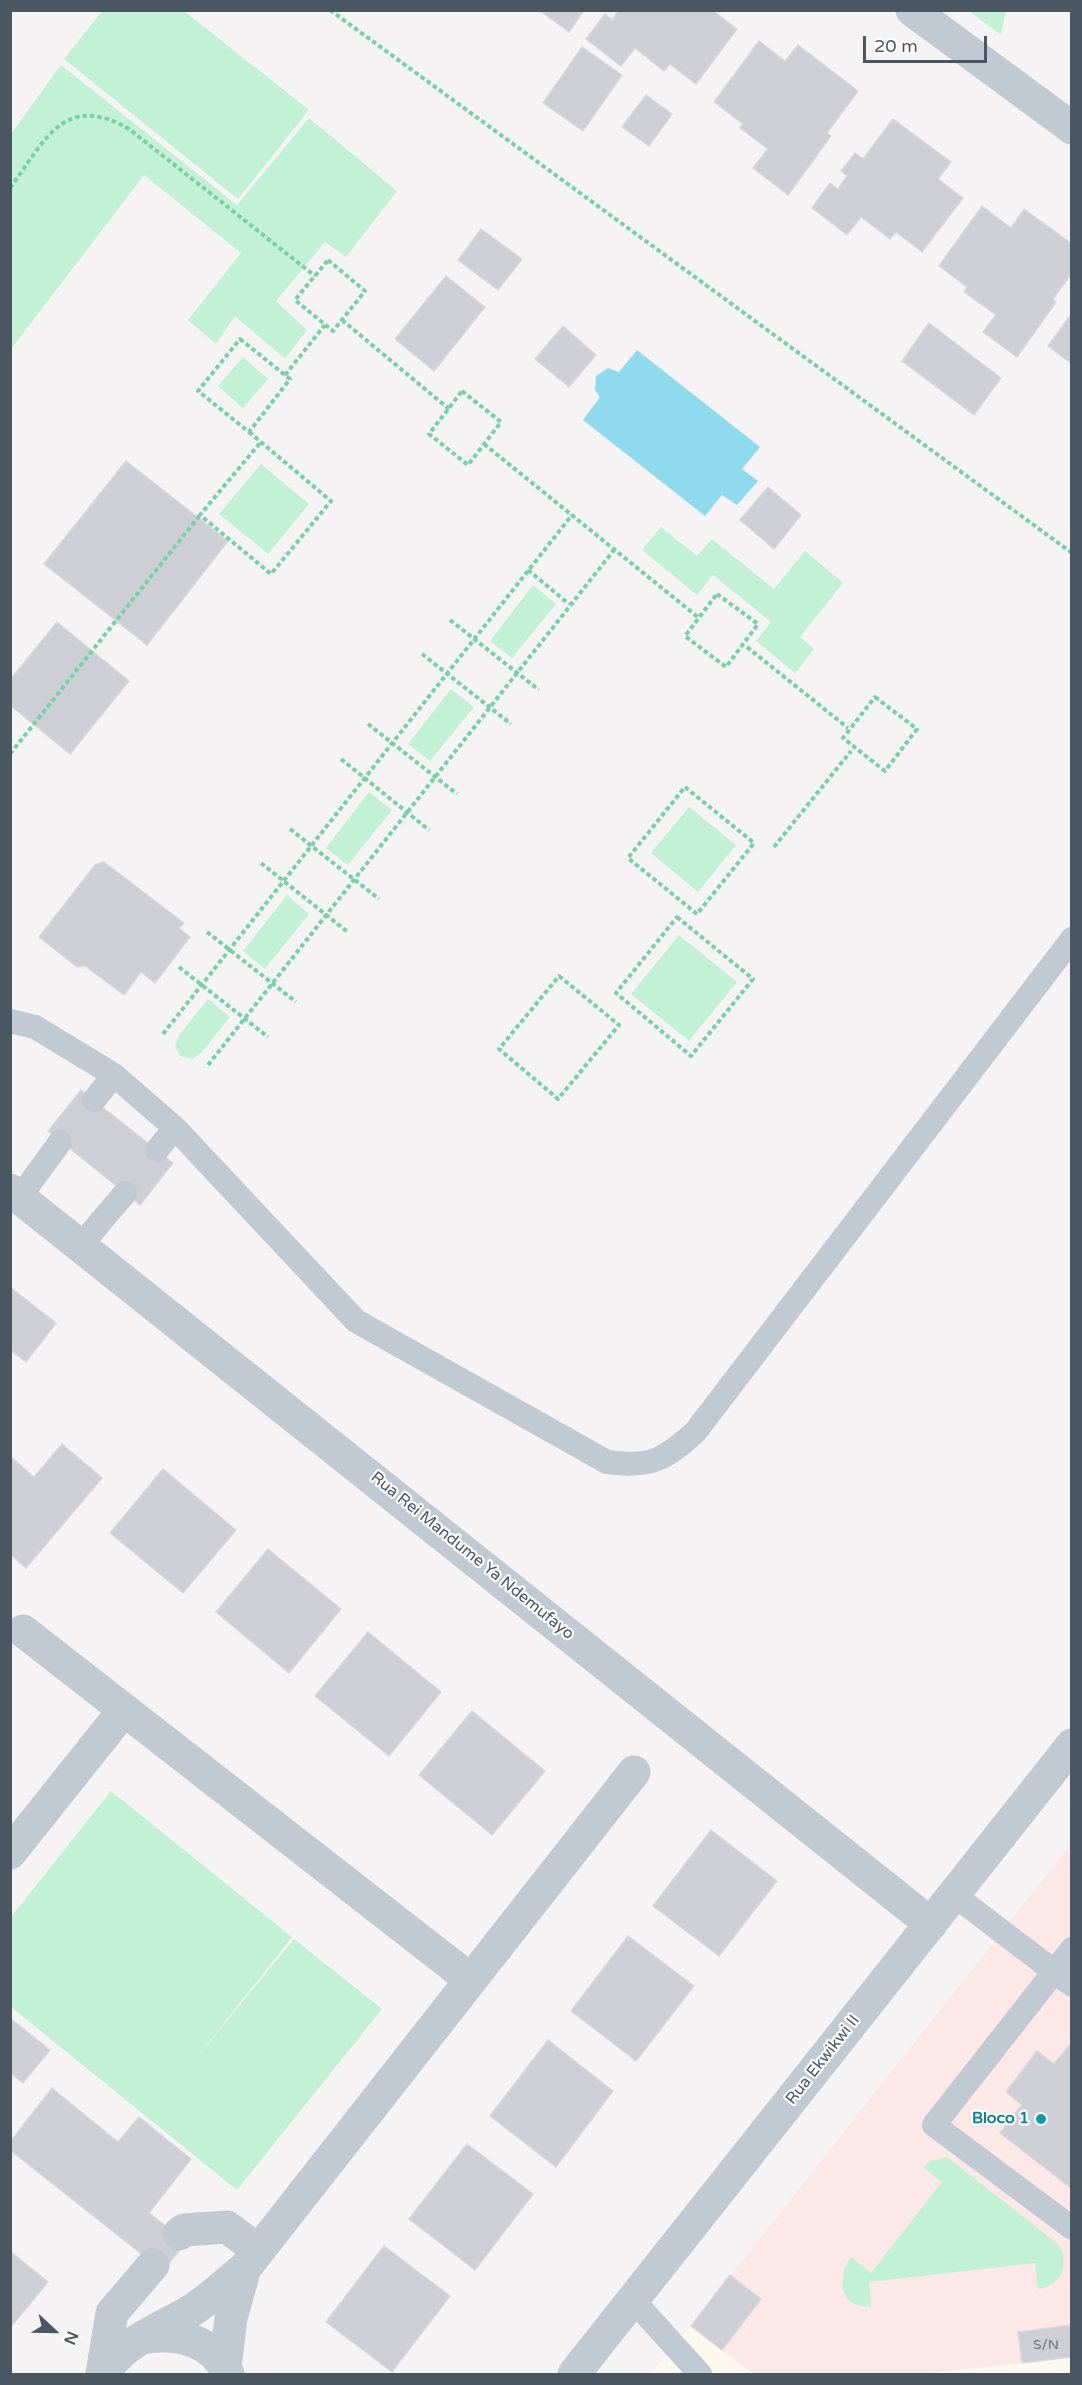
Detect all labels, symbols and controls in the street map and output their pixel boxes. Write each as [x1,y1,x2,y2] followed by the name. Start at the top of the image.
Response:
[866,24,990,62] scale bar
[874,35,918,57] text: 20 m
[367,1468,577,1644] street label: Rua Rei Mandume Ya Ndemufayo
[782,2011,864,2109] street label: Rua Ekwikwi II
[972,2109,1029,2129] place label: Bloco 1
[1034,2112,1048,2126] marker: Bloco 1
[24,2301,84,2361] north arrow
[59,2328,82,2347] text: N
[1033,2337,1059,2353] house number: S/N

